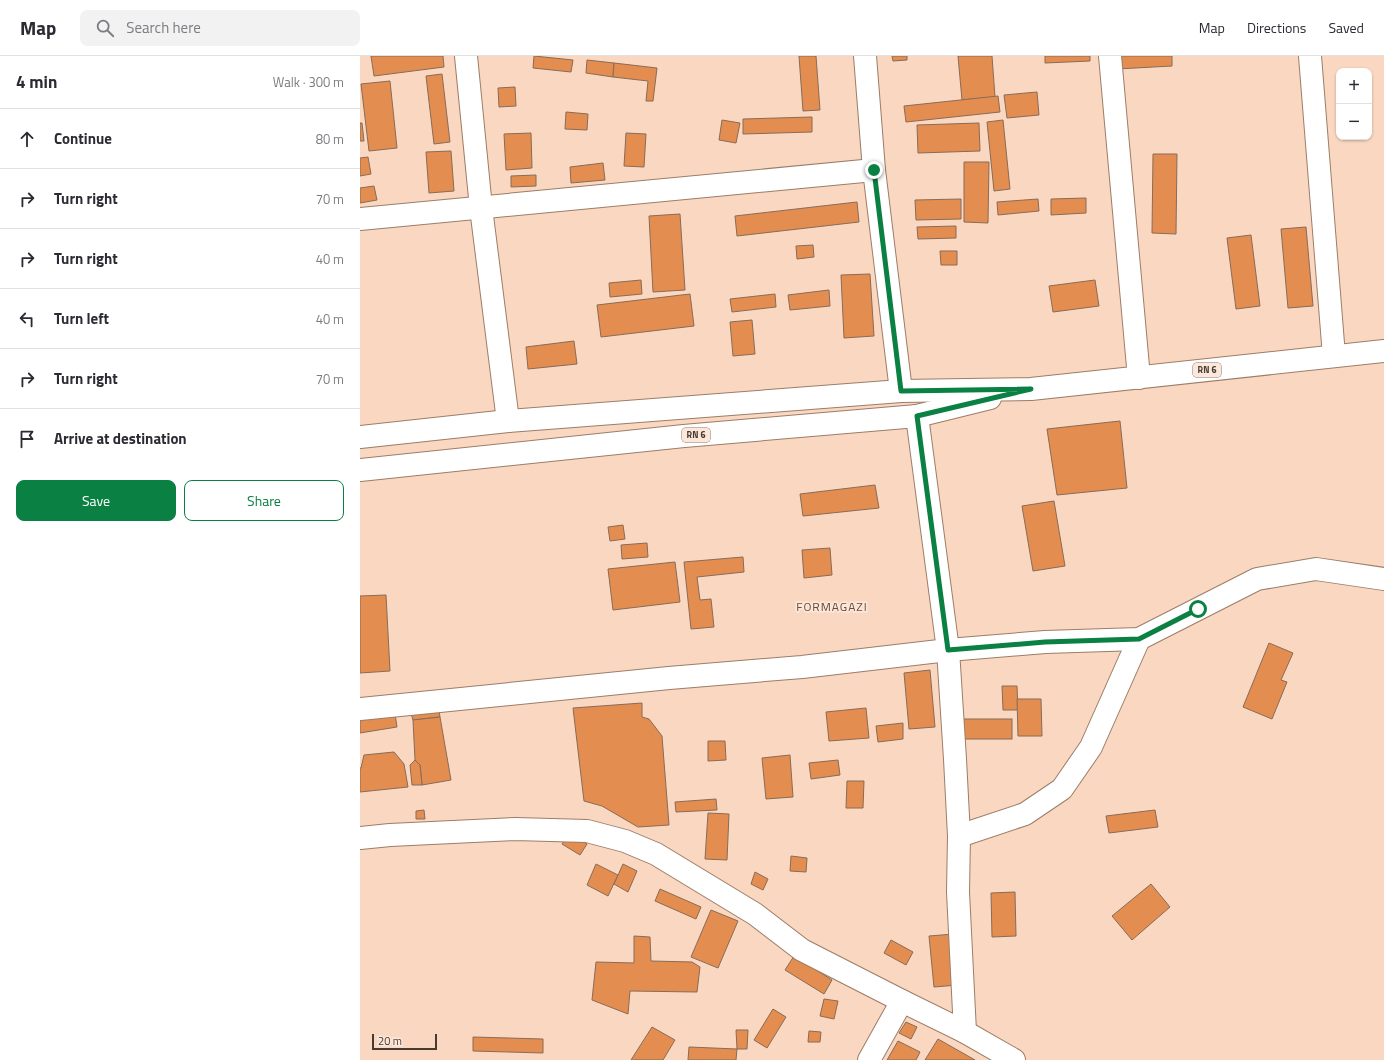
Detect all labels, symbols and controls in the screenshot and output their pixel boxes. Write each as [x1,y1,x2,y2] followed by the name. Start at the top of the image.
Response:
[80,10,360,46] search box
[20,13,56,42] text: Map
[126,16,201,39] text: Search here
[94,17,116,39] icon: search
[1199,17,1225,38] text: Map
[1247,17,1306,38] text: Directions
[1328,17,1364,38] text: Saved
[1336,68,1372,140] map controls
[1336,68,1372,104] button: +
[16,69,57,95] text: 4 min
[273,72,344,92] text: Walk · 300 m
[1336,104,1372,140] button: −
[54,127,112,150] text: Continue
[16,128,38,150] icon: ahead
[316,129,344,149] text: 80 m
[865,161,883,179] route end
[54,187,118,210] text: Turn right
[16,188,38,210] icon: right
[316,189,344,209] text: 70 m
[54,247,118,270] text: Turn right
[16,248,38,270] icon: right
[316,249,344,269] text: 40 m
[54,307,109,330] text: Turn left
[16,308,38,330] icon: left
[316,309,344,329] text: 40 m
[1193,363,1221,377] road number: RN 6
[54,367,118,390] text: Turn right
[16,368,38,390] icon: right
[316,369,344,389] text: 70 m
[54,427,187,450] text: Arrive at destination
[16,428,38,450] icon: arrive
[682,428,710,442] road number: RN 6
[16,480,176,521] button: Save
[184,480,344,521] button: Share
[796,597,868,616] district label: FORMAGAZI
[1189,600,1207,618] route start
[372,1032,437,1051] scale bar
[378,1033,402,1049] text: 20 m

